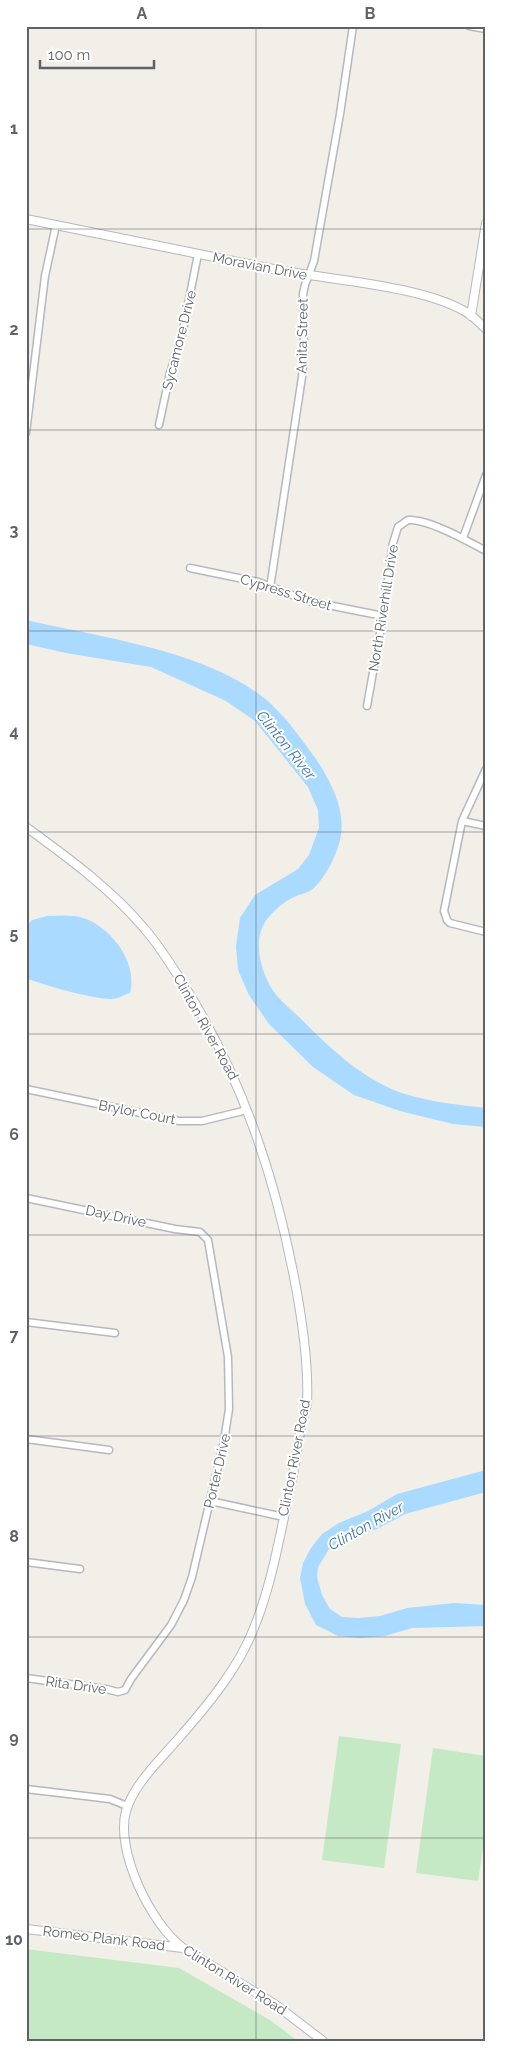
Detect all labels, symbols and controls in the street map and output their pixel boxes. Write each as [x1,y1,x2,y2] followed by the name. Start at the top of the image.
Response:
[137,4,148,23] text: A
[365,4,376,23] text: B
[40,38,154,70] scale bar
[48,46,90,64] text: 100 m
[10,119,18,138] text: 1
[211,249,309,283] street label: Moravian Drive
[159,289,199,391] street label: Sycamore Drive
[293,298,311,374] street label: Anita Street
[9,320,19,339] text: 2
[10,521,19,540] text: 3
[365,543,401,673] street label: North Riverhill Drive
[238,571,334,614] street label: Cypress Street
[253,707,320,784] water label: Clinton River
[9,722,19,741] text: 4
[10,924,19,943] text: 5
[170,971,242,1083] street label: Clinton River Road
[97,1097,177,1127] street label: Brylor Court
[9,1125,19,1144] text: 6
[84,1202,148,1230] street label: Day Drive
[10,1326,19,1345] text: 7
[275,1398,313,1518] street label: Clinton River Road
[201,1432,233,1510] street label: Porter Drive
[325,1497,408,1554] water label: Clinton River
[9,1527,19,1546] text: 8
[44,1673,108,1697] street label: Rita Drive
[9,1728,19,1747] text: 9
[42,1923,166,1953] street label: Romeo Plank Road
[5,1930,23,1949] text: 10
[181,1942,289,2018] street label: Clinton River Road

